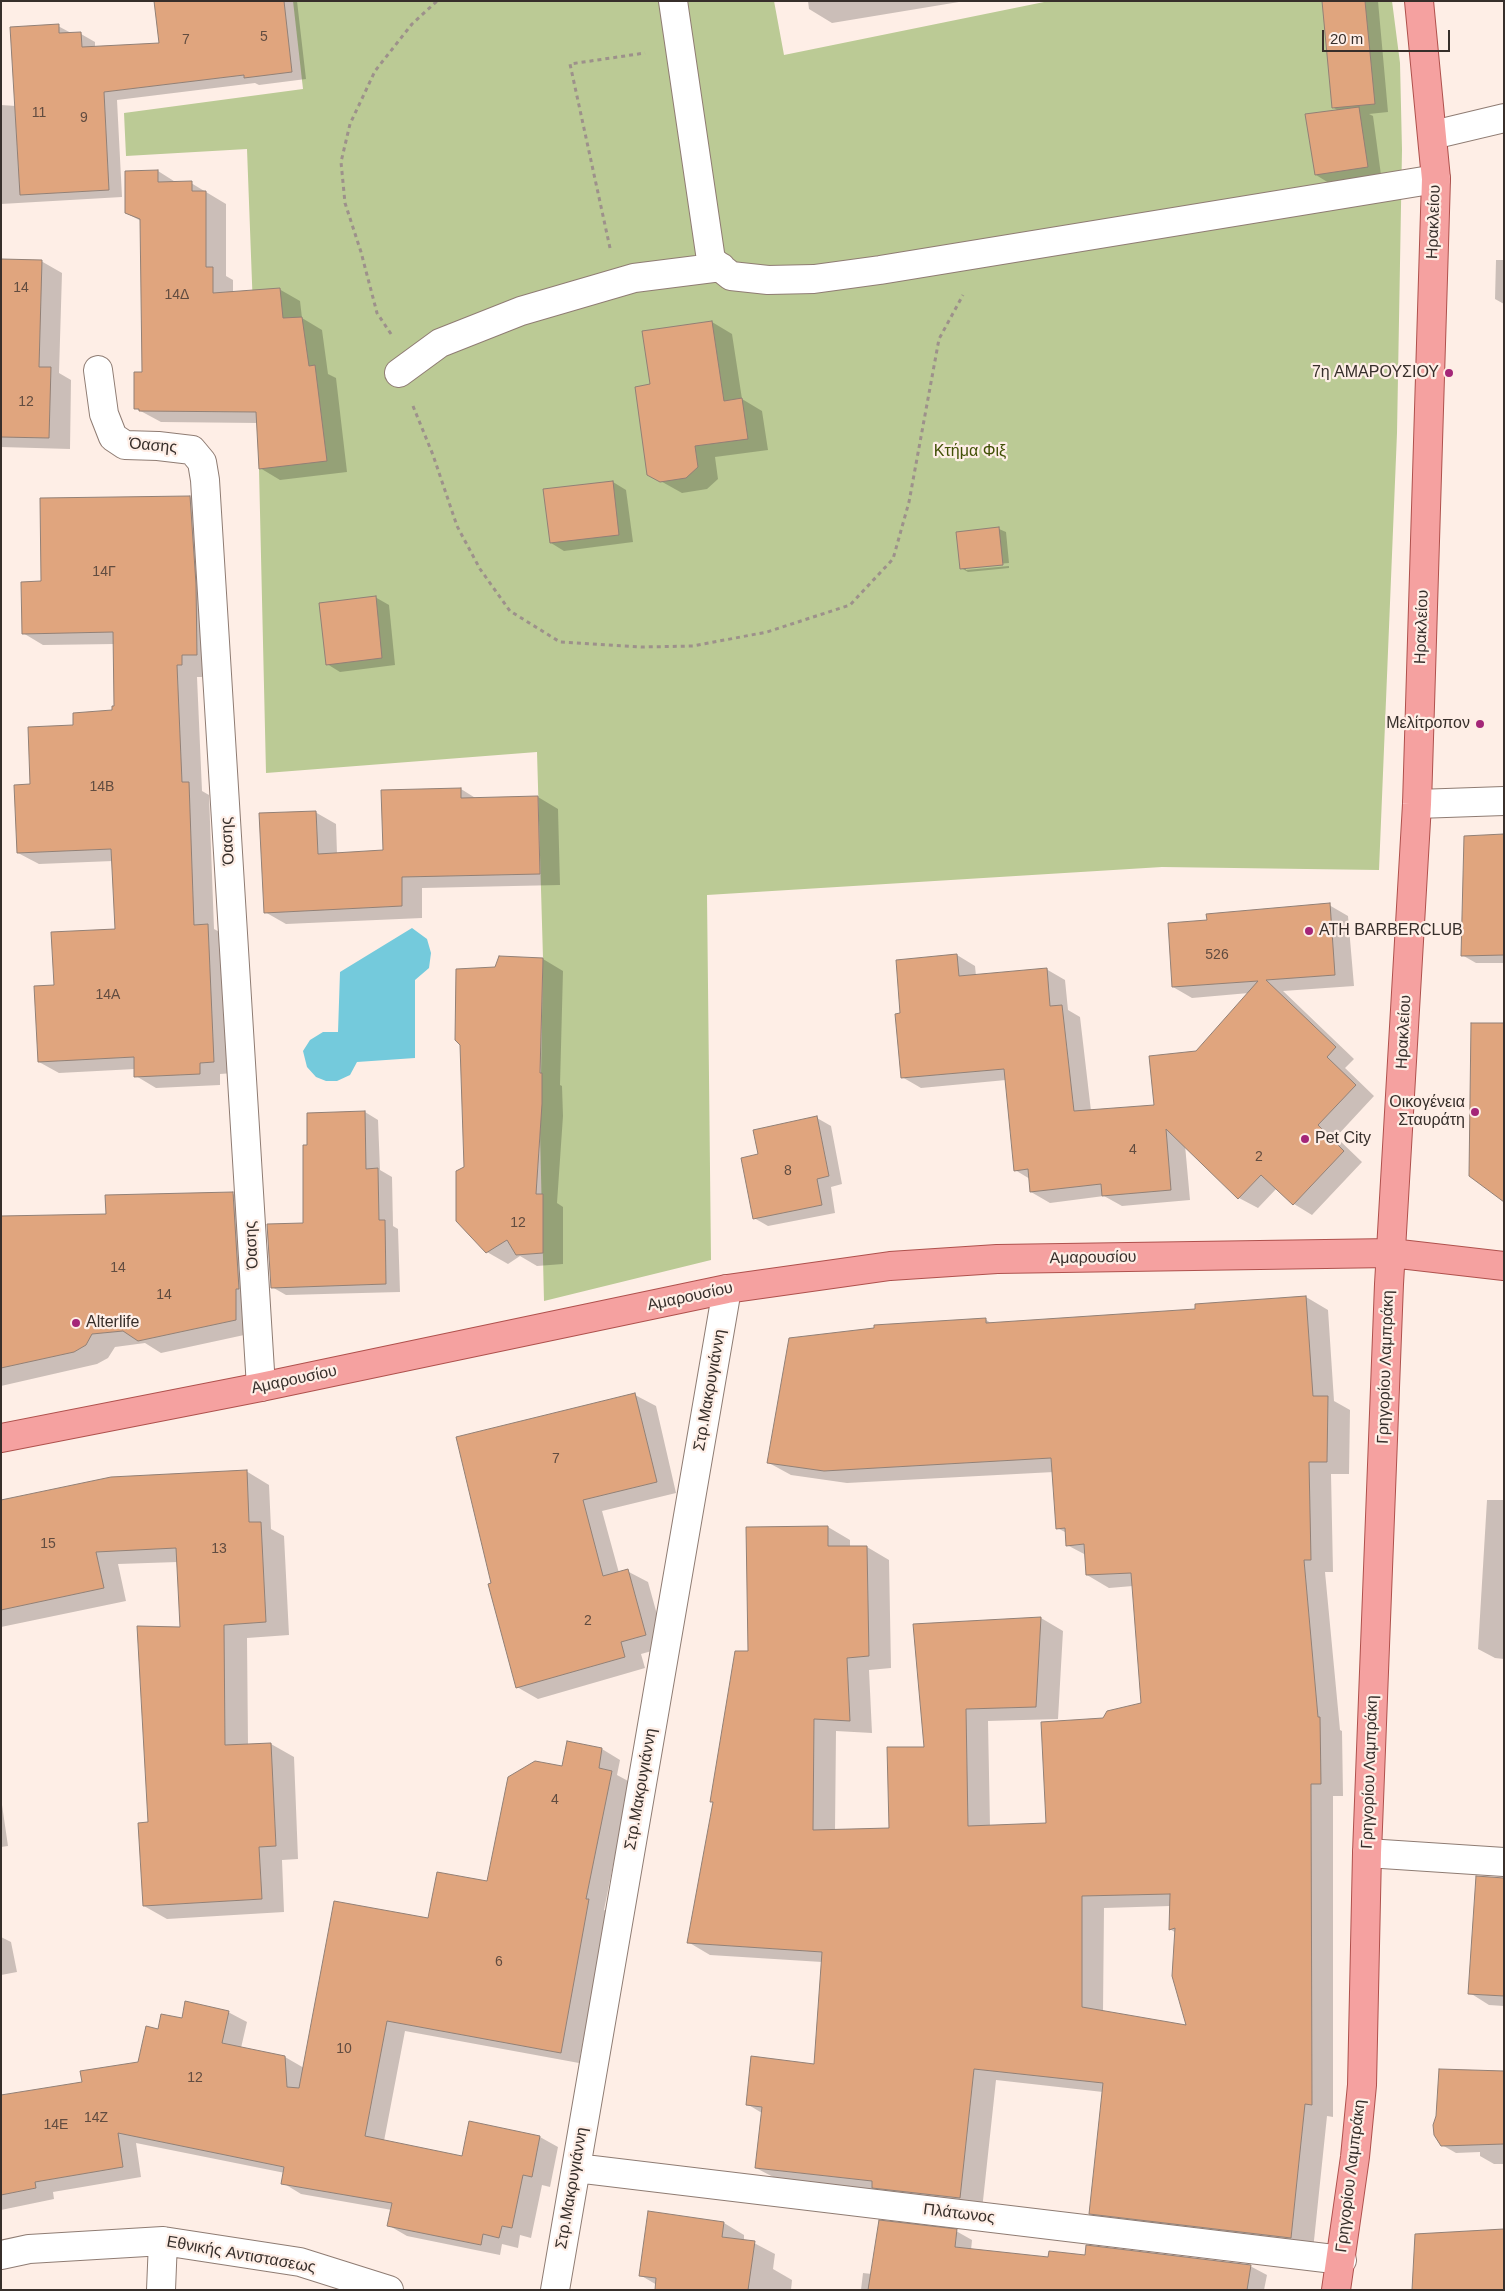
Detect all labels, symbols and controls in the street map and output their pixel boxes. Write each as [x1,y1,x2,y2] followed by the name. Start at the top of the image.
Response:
[1325,20,1452,52] scale bar
[260,29,268,45] house number: 5
[1330,30,1363,47] text: 20 m
[182,32,190,48] house number: 7
[32,105,46,121] house number: 11
[80,110,88,126] house number: 9
[1423,185,1445,259] street label: Ηρακλείου
[13,280,29,296] house number: 14
[165,287,189,303] house number: 14Δ
[1312,363,1439,383] place label: 7η ΑΜΑΡΟΥΣΙΟΥ
[1443,367,1455,379] marker: 7η ΑΜΑΡΟΥΣΙΟΥ
[18,394,34,410] house number: 12
[128,434,178,458] street label: Όασης
[934,442,1006,462] park label: Κτήμα Φιξ
[92,564,116,580] house number: 14Γ
[1411,590,1433,664] street label: Ηρακλείου
[1386,714,1470,734] place label: Μελίτροπον
[1474,718,1486,730] marker: Μελίτροπον
[90,779,114,795] house number: 14B
[217,816,239,866] street label: Όασης
[1319,921,1463,941] place label: ATH BARBERCLUB
[1303,925,1315,937] marker: ATH BARBERCLUB
[1205,947,1229,963] house number: 526
[96,987,120,1003] house number: 14A
[1392,994,1416,1070] street label: Ηρακλείου
[1389,1093,1465,1131] place label: Οικογένεια Σταυράτη
[1469,1106,1481,1118] marker: Οικογένεια Σταυράτη
[1315,1129,1371,1149] place label: Pet City
[1299,1133,1311,1145] marker: Pet City
[1129,1142,1137,1158] house number: 4
[1255,1149,1263,1165] house number: 2
[784,1163,792,1179] house number: 8
[510,1215,526,1231] house number: 12
[241,1220,263,1270] street label: Όασης
[1049,1248,1137,1268] street label: Αμαρουσίου
[110,1260,126,1276] house number: 14
[645,1279,735,1315] street label: Αμαρουσίου
[156,1287,172,1303] house number: 14
[1374,1290,1398,1444] street label: Γρηγορίου Λαμπράκη
[86,1313,139,1333] place label: Alterlife
[70,1317,82,1329] marker: Alterlife
[690,1328,730,1452] street label: Στρ.Μακρυγιάννη
[249,1362,339,1398] street label: Αμαρουσίου
[552,1451,560,1467] house number: 7
[40,1536,56,1552] house number: 15
[211,1541,227,1557] house number: 13
[584,1613,592,1629] house number: 2
[1358,1695,1382,1849] street label: Γρηγορίου Λαμπράκη
[621,1727,661,1851] street label: Στρ.Μακρυγιάννη
[551,1792,559,1808] house number: 4
[495,1954,503,1970] house number: 6
[336,2041,352,2057] house number: 10
[187,2070,203,2086] house number: 12
[1332,2098,1370,2254] street label: Γρηγορίου Λαμπράκη
[84,2110,108,2126] house number: 14Ζ
[44,2117,68,2133] house number: 14Ε
[552,2126,592,2250] street label: Στρ.Μακρυγιάννη
[922,2200,996,2228] street label: Πλάτωνος
[165,2232,317,2278] street label: Εθνικής Αντιστασεως

